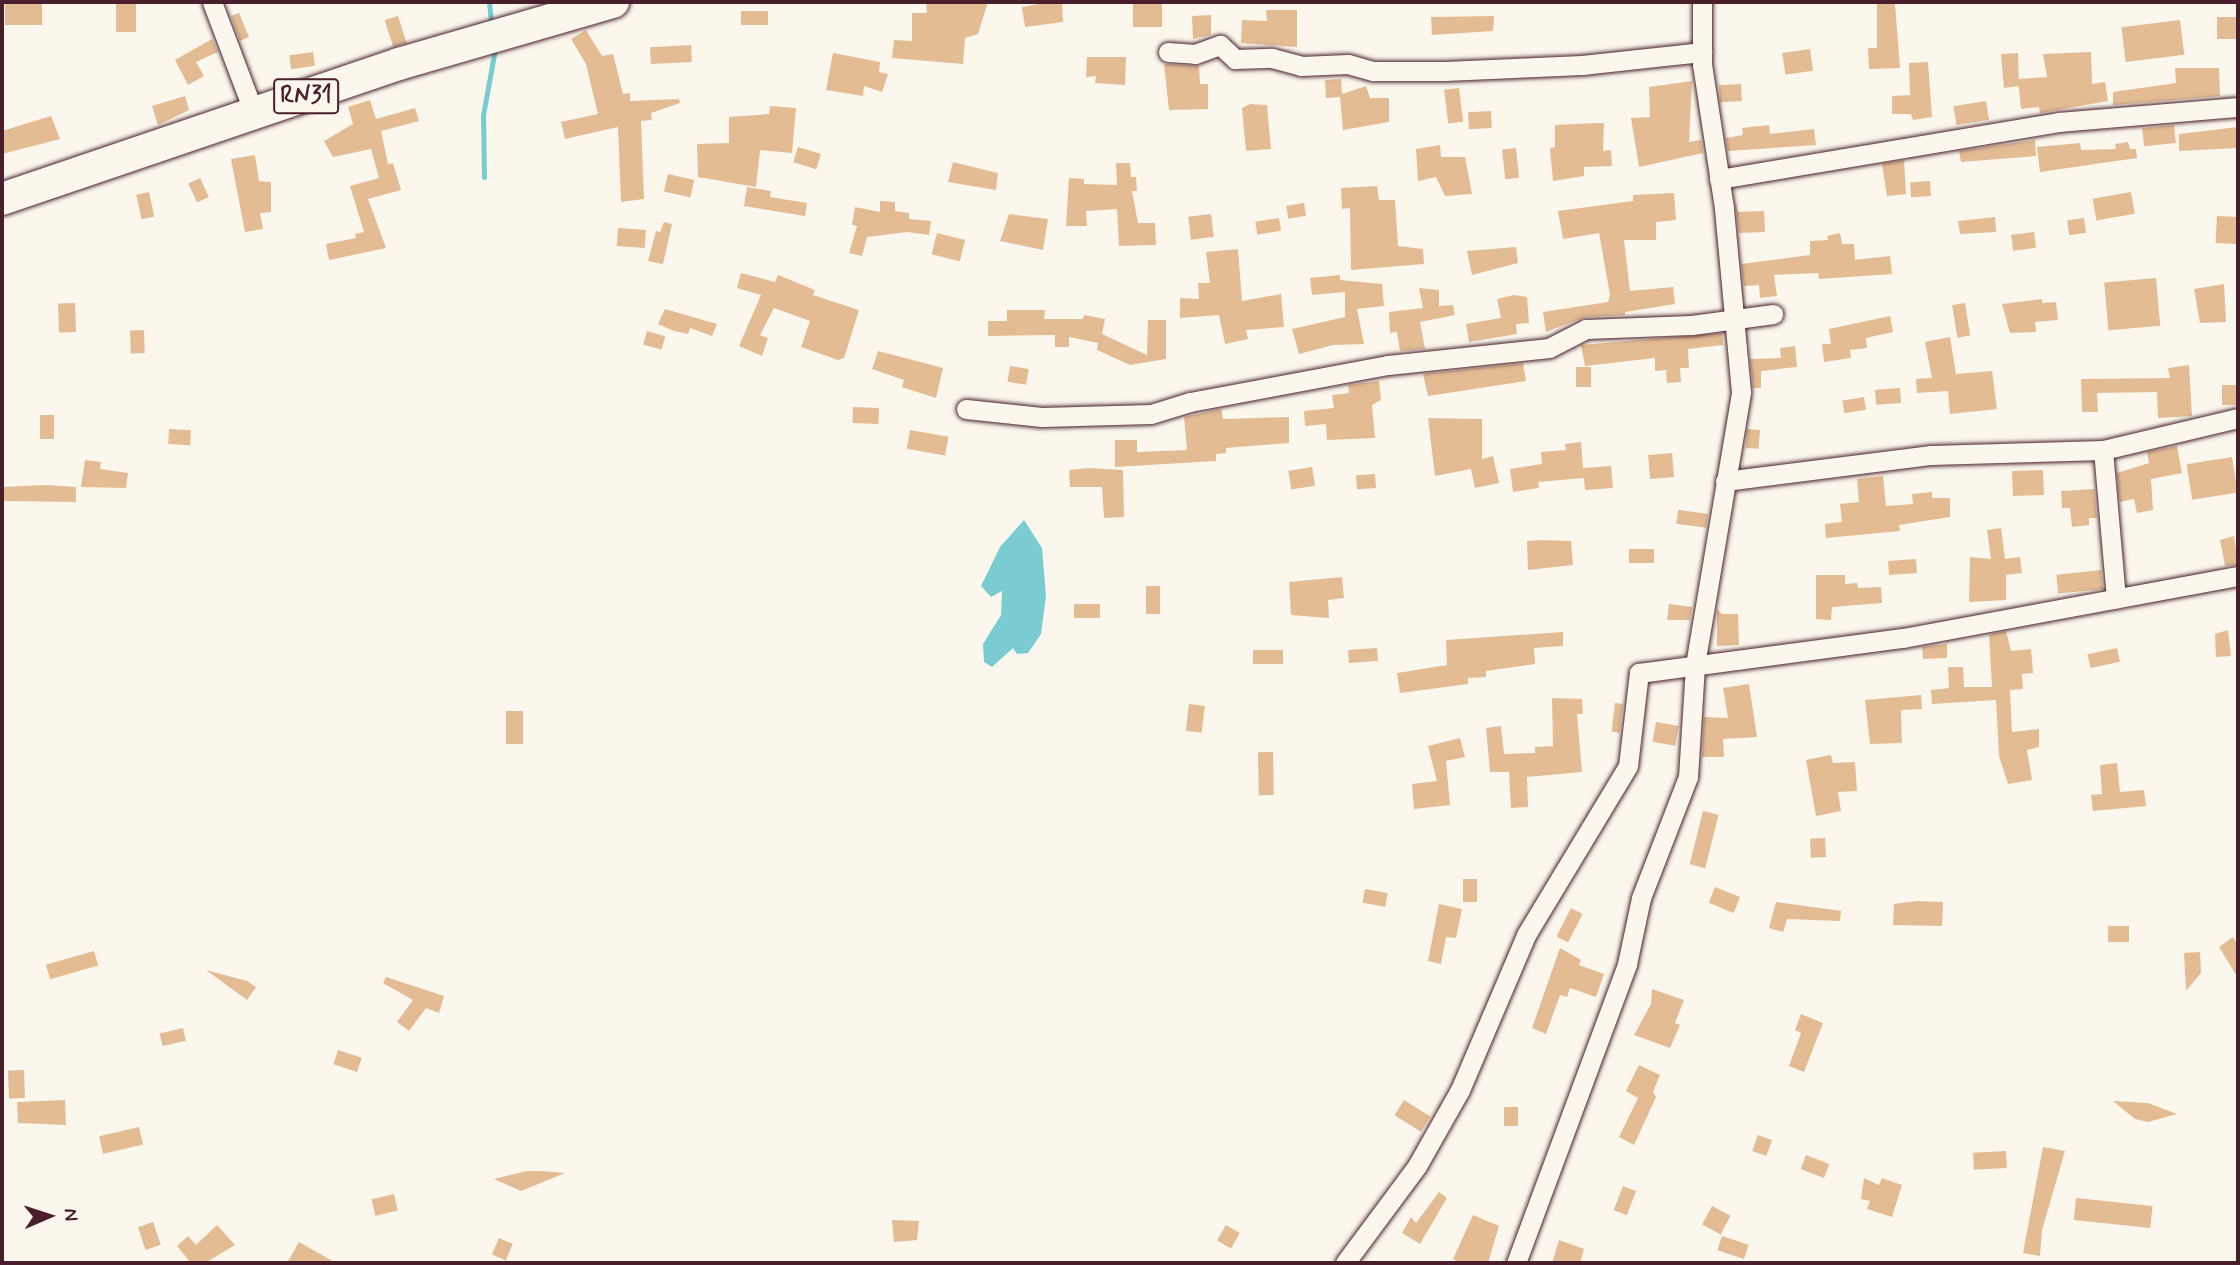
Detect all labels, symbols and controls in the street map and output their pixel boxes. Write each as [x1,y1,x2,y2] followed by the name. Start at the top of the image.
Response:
[273,76,339,116] road number: RN31
[14,1181,84,1251] north arrow
[58,1208,83,1222] text: N

